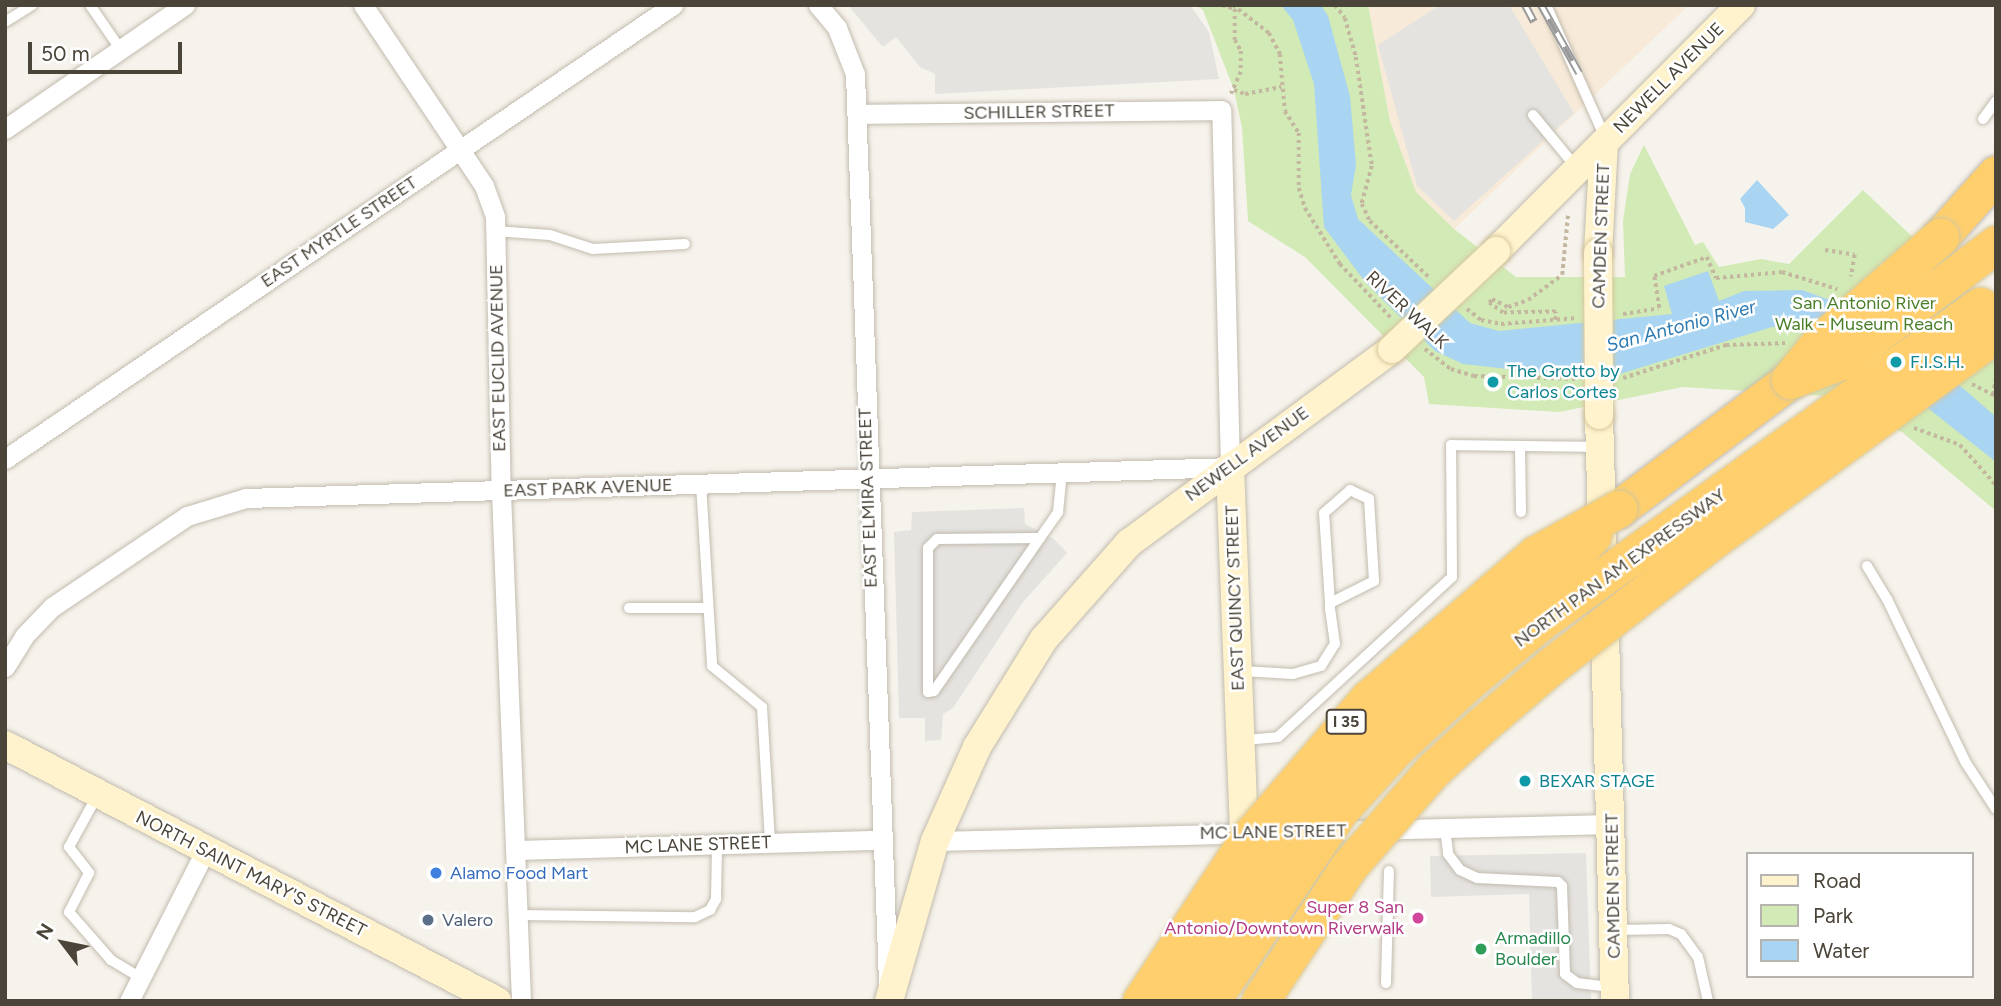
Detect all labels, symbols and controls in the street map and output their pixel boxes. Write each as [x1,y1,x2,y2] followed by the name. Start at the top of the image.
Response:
[1609,18,1729,138] street label: NEWELL AVENUE
[32,28,186,72] scale bar
[41,41,90,66] text: 50 m
[963,100,1115,124] street label: SCHILLER STREET
[1588,163,1614,309] street label: CAMDEN STREET
[257,172,421,292] street label: EAST MYRTLE STREET
[486,264,510,452] street label: EAST EUCLID AVENUE
[1362,267,1452,353] street label: RIVER WALK
[1775,293,1953,336] park label: San Antonio River Walk - Museum Reach
[1604,295,1758,357] water label: San Antonio River
[1910,351,1964,373] place label: F.I.S.H.
[1888,354,1904,370] marker: F.I.S.H.
[1507,361,1620,404] place label: The Grotto by Carlos Cortes
[1485,374,1501,390] marker: The Grotto by Carlos Cortes
[1181,402,1313,506] street label: NEWELL AVENUE
[854,408,882,588] street label: EAST ELMIRA STREET
[503,474,673,502] street label: EAST PARK AVENUE
[1510,484,1730,652] street label: NORTH PAN AM EXPRESSWAY
[1221,505,1249,691] street label: EAST QUINCY STREET
[1325,709,1367,734] road number: I 35
[1539,770,1655,792] place label: BEXAR STAGE
[1517,773,1533,789] marker: BEXAR STAGE
[132,806,370,942] street label: NORTH SAINT MARY'S STREET
[1601,813,1625,959] street label: CAMDEN STREET
[1199,820,1347,844] street label: MC LANE STREET
[624,832,772,858] street label: MC LANE STREET
[1745,852,1973,978] legend
[450,862,588,884] place label: Alamo Food Mart
[428,865,444,881] marker: Alamo Food Mart
[1813,868,1861,893] text: Road
[1164,897,1404,940] place label: Super 8 San Antonio/Downtown Riverwalk
[1813,903,1853,928] text: Park
[28,908,98,978] north arrow
[442,909,493,931] place label: Valero
[1410,910,1426,926] marker: Super 8 San Antonio/Downtown Riverwalk
[420,912,436,928] marker: Valero
[31,919,58,944] text: N
[1495,928,1571,970] place label: Armadillo Boulder
[1813,938,1869,963] text: Water
[1473,941,1489,957] marker: Armadillo Boulder

